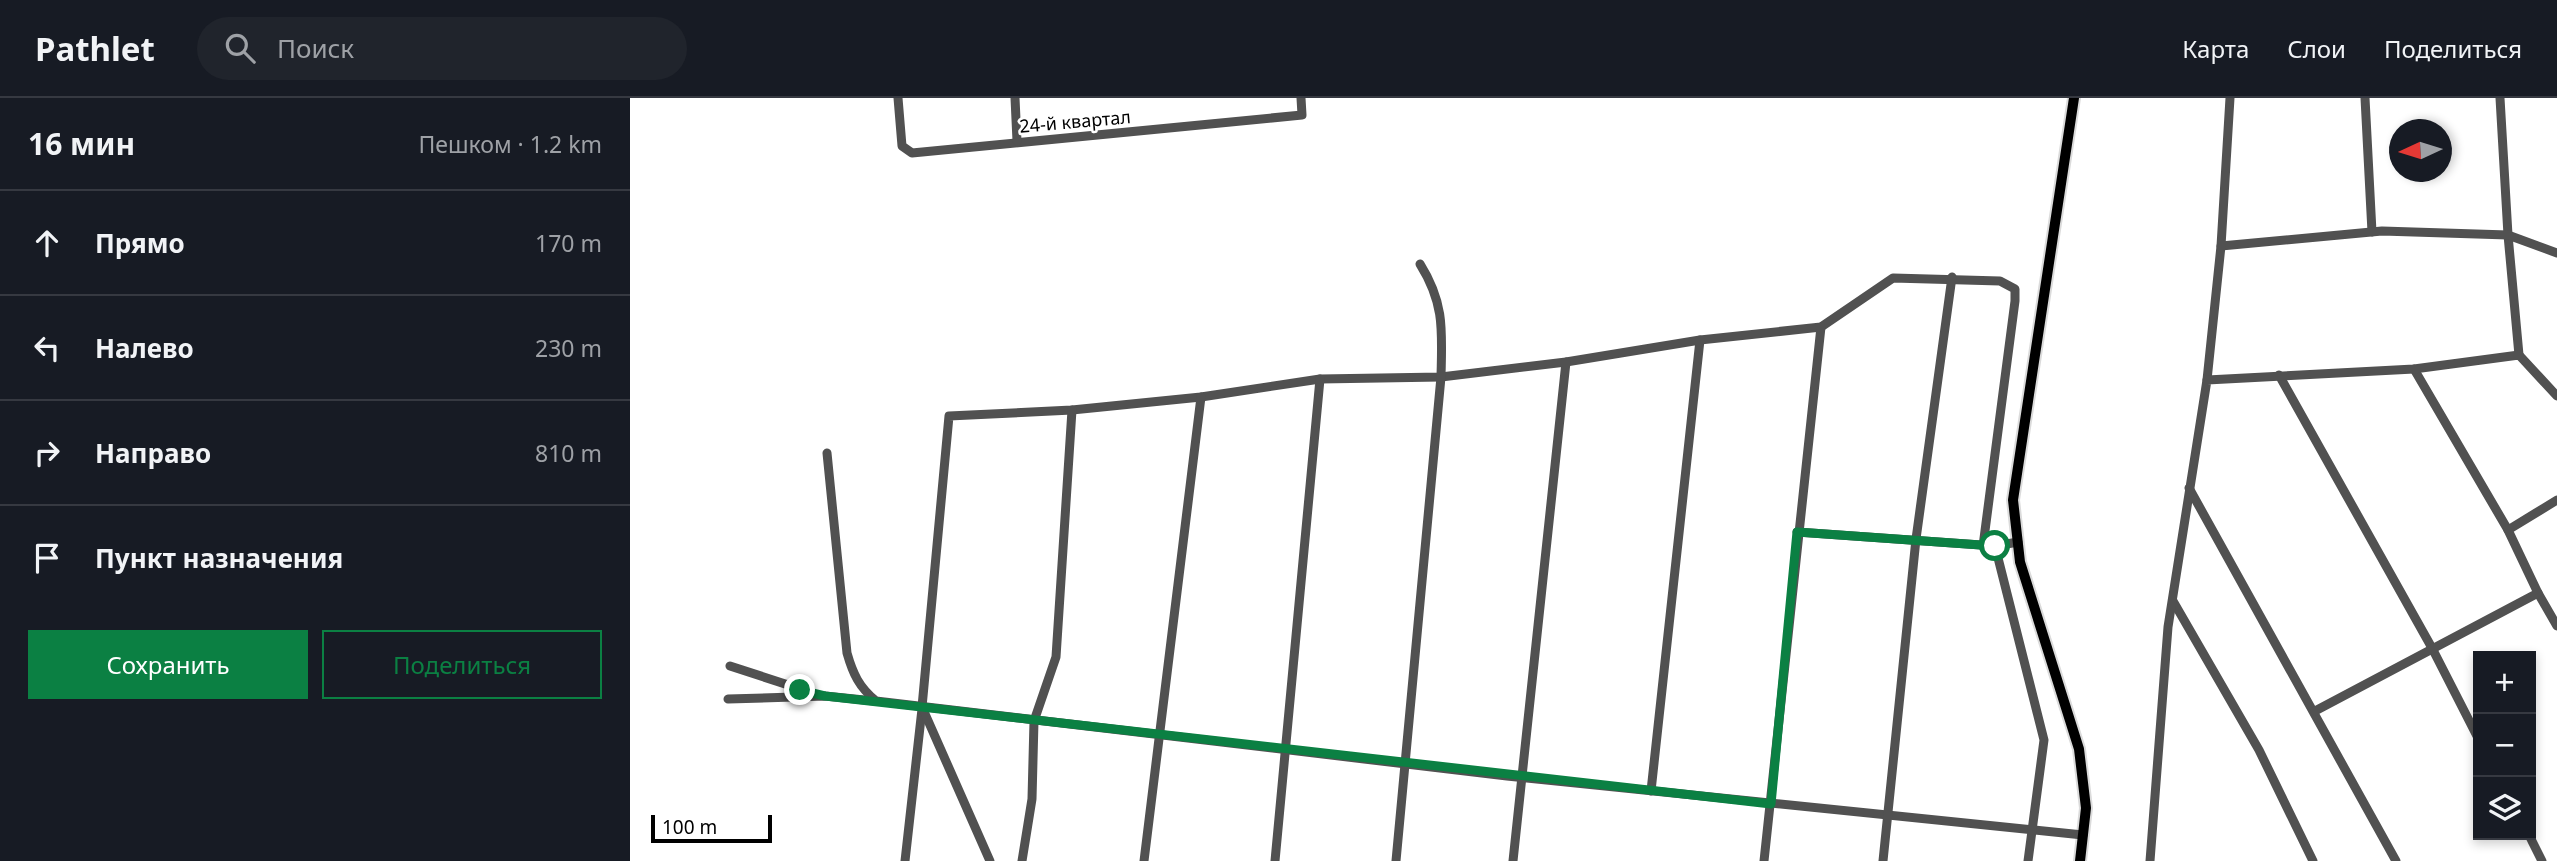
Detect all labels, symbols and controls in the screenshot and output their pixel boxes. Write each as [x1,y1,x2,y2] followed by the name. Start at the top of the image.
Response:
[197,17,687,80] search box
[35,26,155,71] text: Pathlet
[221,29,259,67] icon: search
[277,30,354,66] text: Поиск
[2182,32,2249,65] text: Карта
[2287,32,2346,65] text: Слои
[2384,32,2522,65] text: Поделиться
[1018,104,1132,138] street label: 24-й квартал
[2389,119,2452,182] north arrow
[28,123,135,164] text: 16 мин
[418,128,602,160] text: Пешком · 1.2 km
[28,224,66,262] icon: ahead
[95,225,185,261] text: Прямо
[535,227,602,259] text: 170 m
[28,329,66,367] icon: left
[95,330,194,366] text: Налево
[535,332,602,364] text: 230 m
[28,434,66,472] icon: right
[95,435,211,471] text: Направо
[535,437,602,469] text: 810 m
[1979,530,2010,561] route start
[28,539,66,577] icon: arrive
[95,540,343,576] text: Пункт назначения
[28,630,308,699] button: Сохранить
[322,630,602,699] button: Поделиться
[2473,651,2536,840] map controls
[2473,651,2536,714] button: +
[784,674,815,705] route end
[2473,714,2536,777] button: −
[2473,777,2536,840] button: layers
[651,812,772,844] scale bar
[662,814,717,840] text: 100 m

